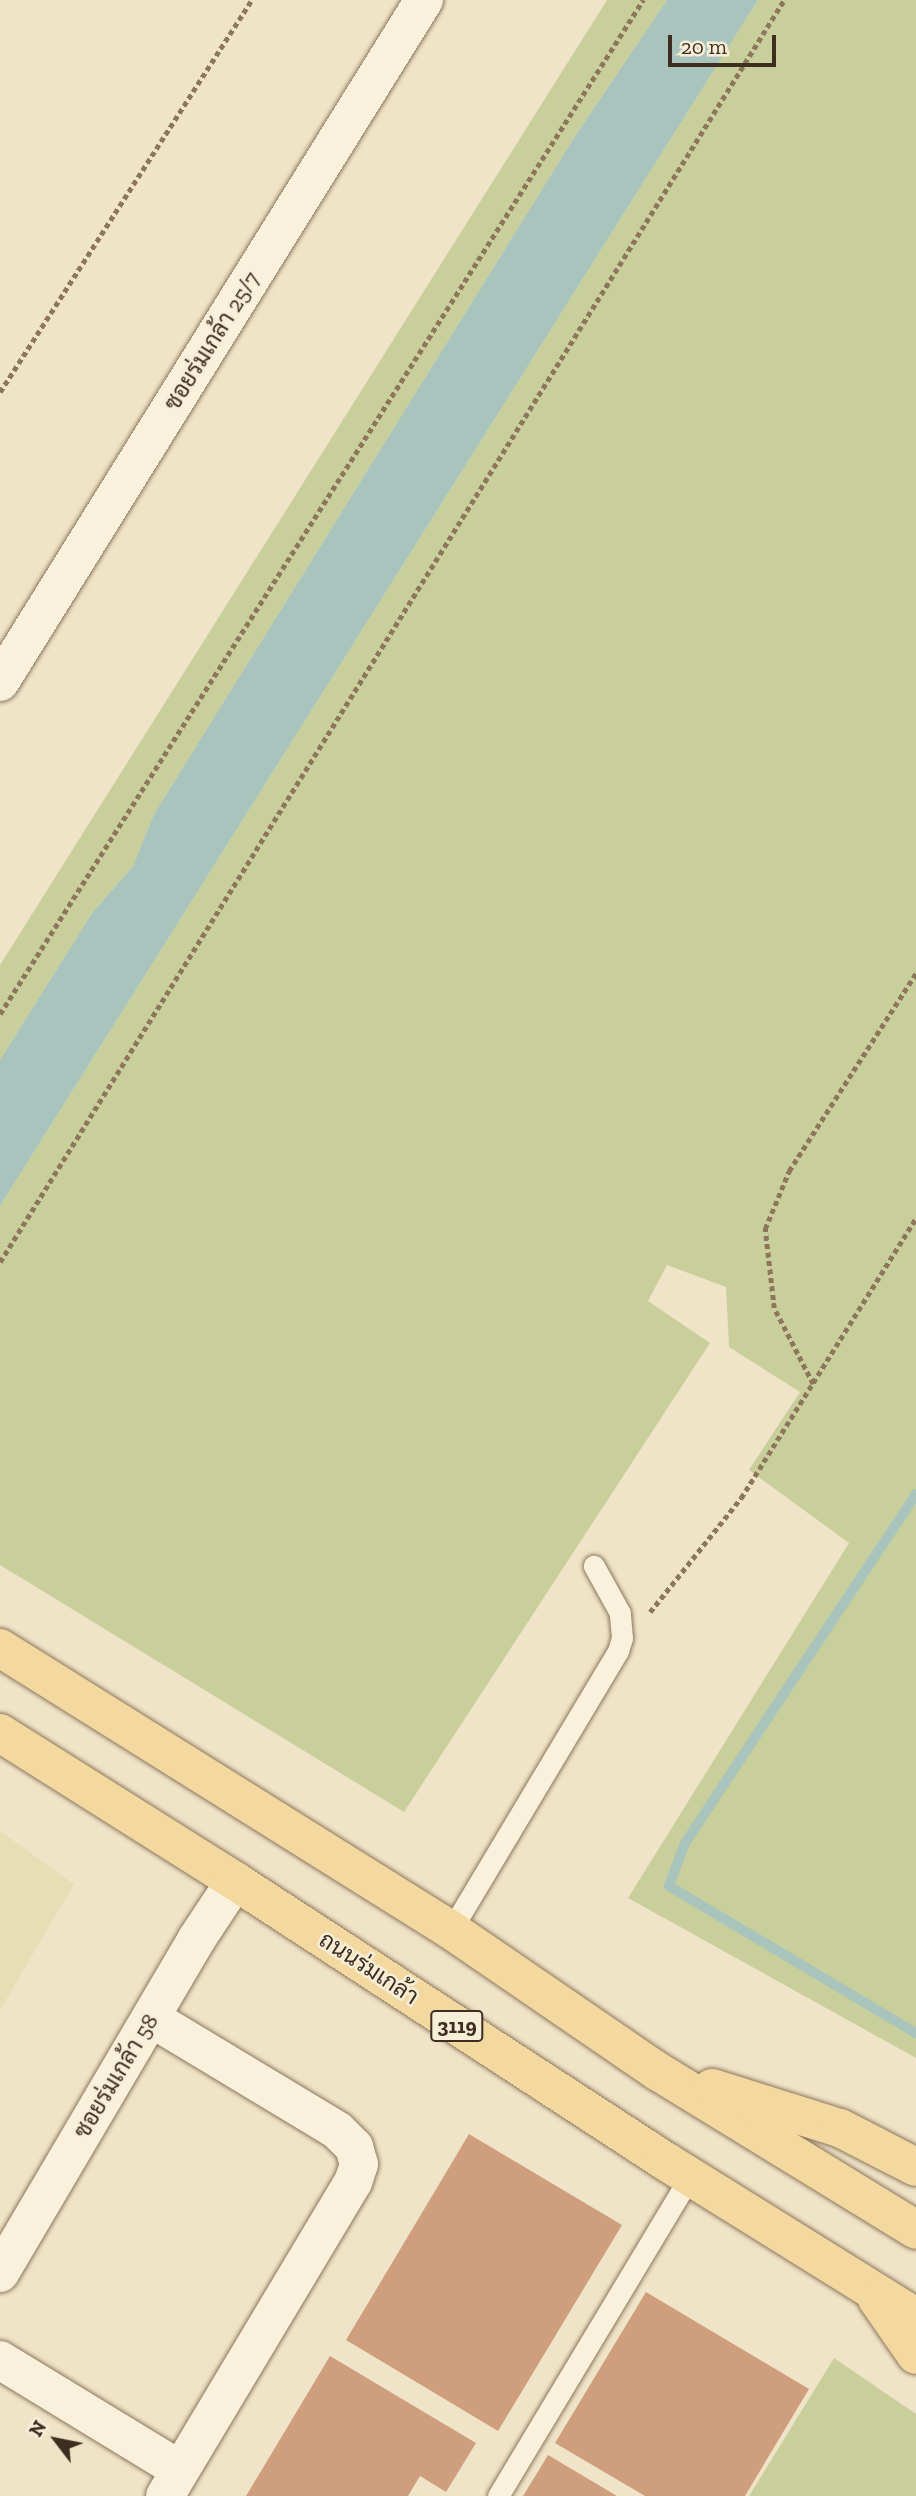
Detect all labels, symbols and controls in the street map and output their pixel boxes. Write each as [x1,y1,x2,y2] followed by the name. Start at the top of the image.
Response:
[671,21,780,65] scale bar
[681,34,727,59] text: 20 m
[158,267,266,415] street label: ซอยร่มเกล้า 25/7
[314,1926,424,2010] street label: ถนนร่มเกล้า
[429,2008,485,2044] road number: 3119
[68,2009,164,2143] street label: ซอยร่มเกล้า 58
[21,2405,91,2475] north arrow
[24,2416,51,2441] text: N

